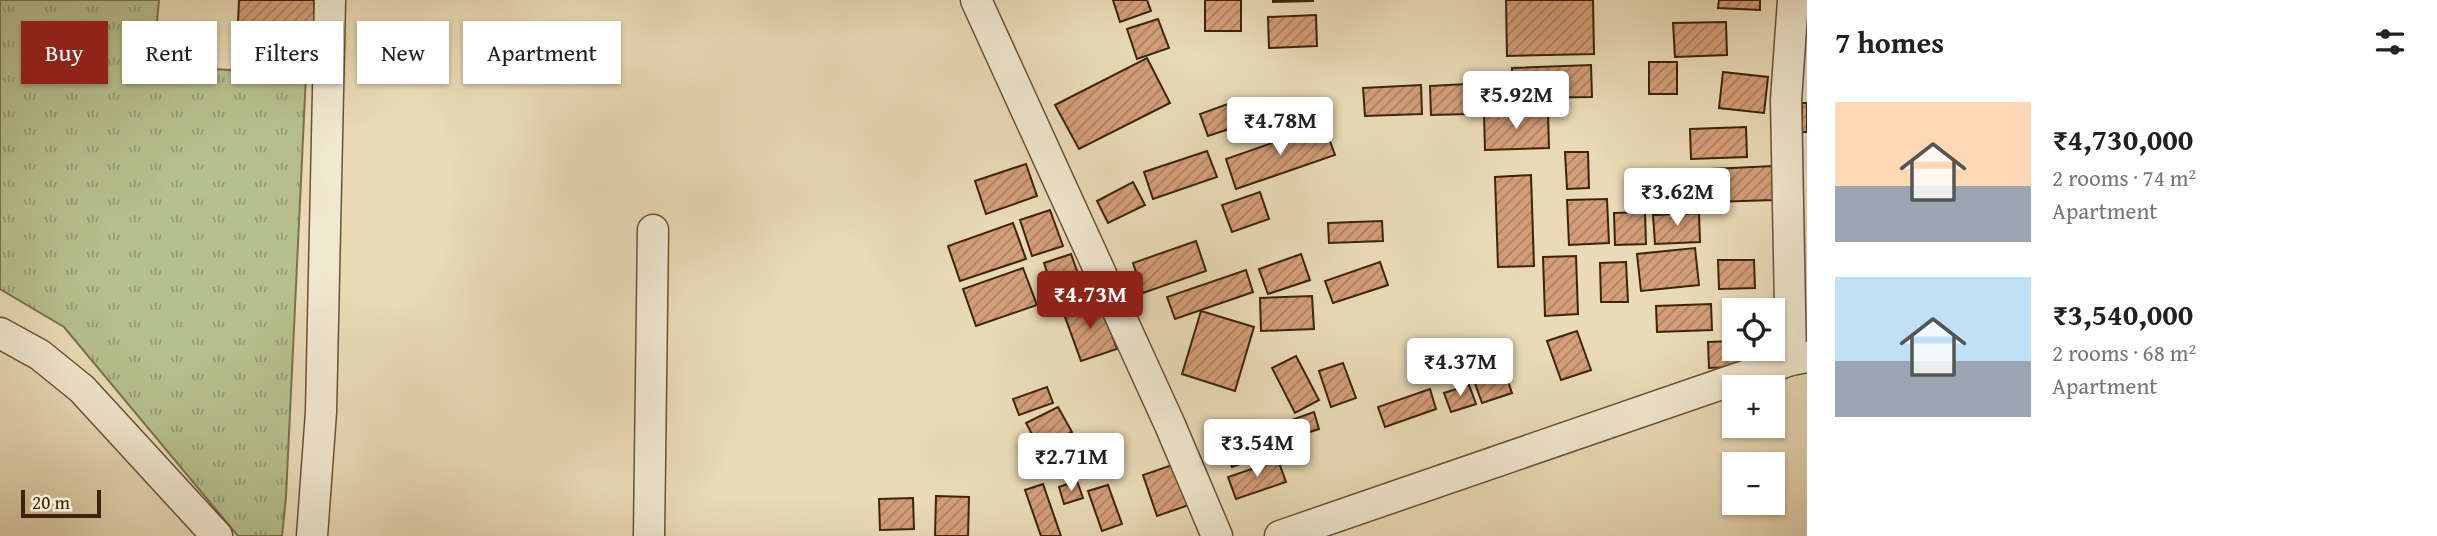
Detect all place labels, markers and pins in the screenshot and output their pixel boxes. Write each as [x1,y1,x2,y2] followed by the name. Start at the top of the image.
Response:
[1459,72,1573,131] pin: ₹5.92M
[1223,97,1337,157] pin: ₹4.78M
[1620,168,1734,228] pin: ₹3.62M
[1033,272,1147,331] pin: ₹4.73M
[1403,338,1517,398] pin: ₹4.37M
[1200,420,1314,479] pin: ₹3.54M
[1014,434,1128,493] pin: ₹2.71M

